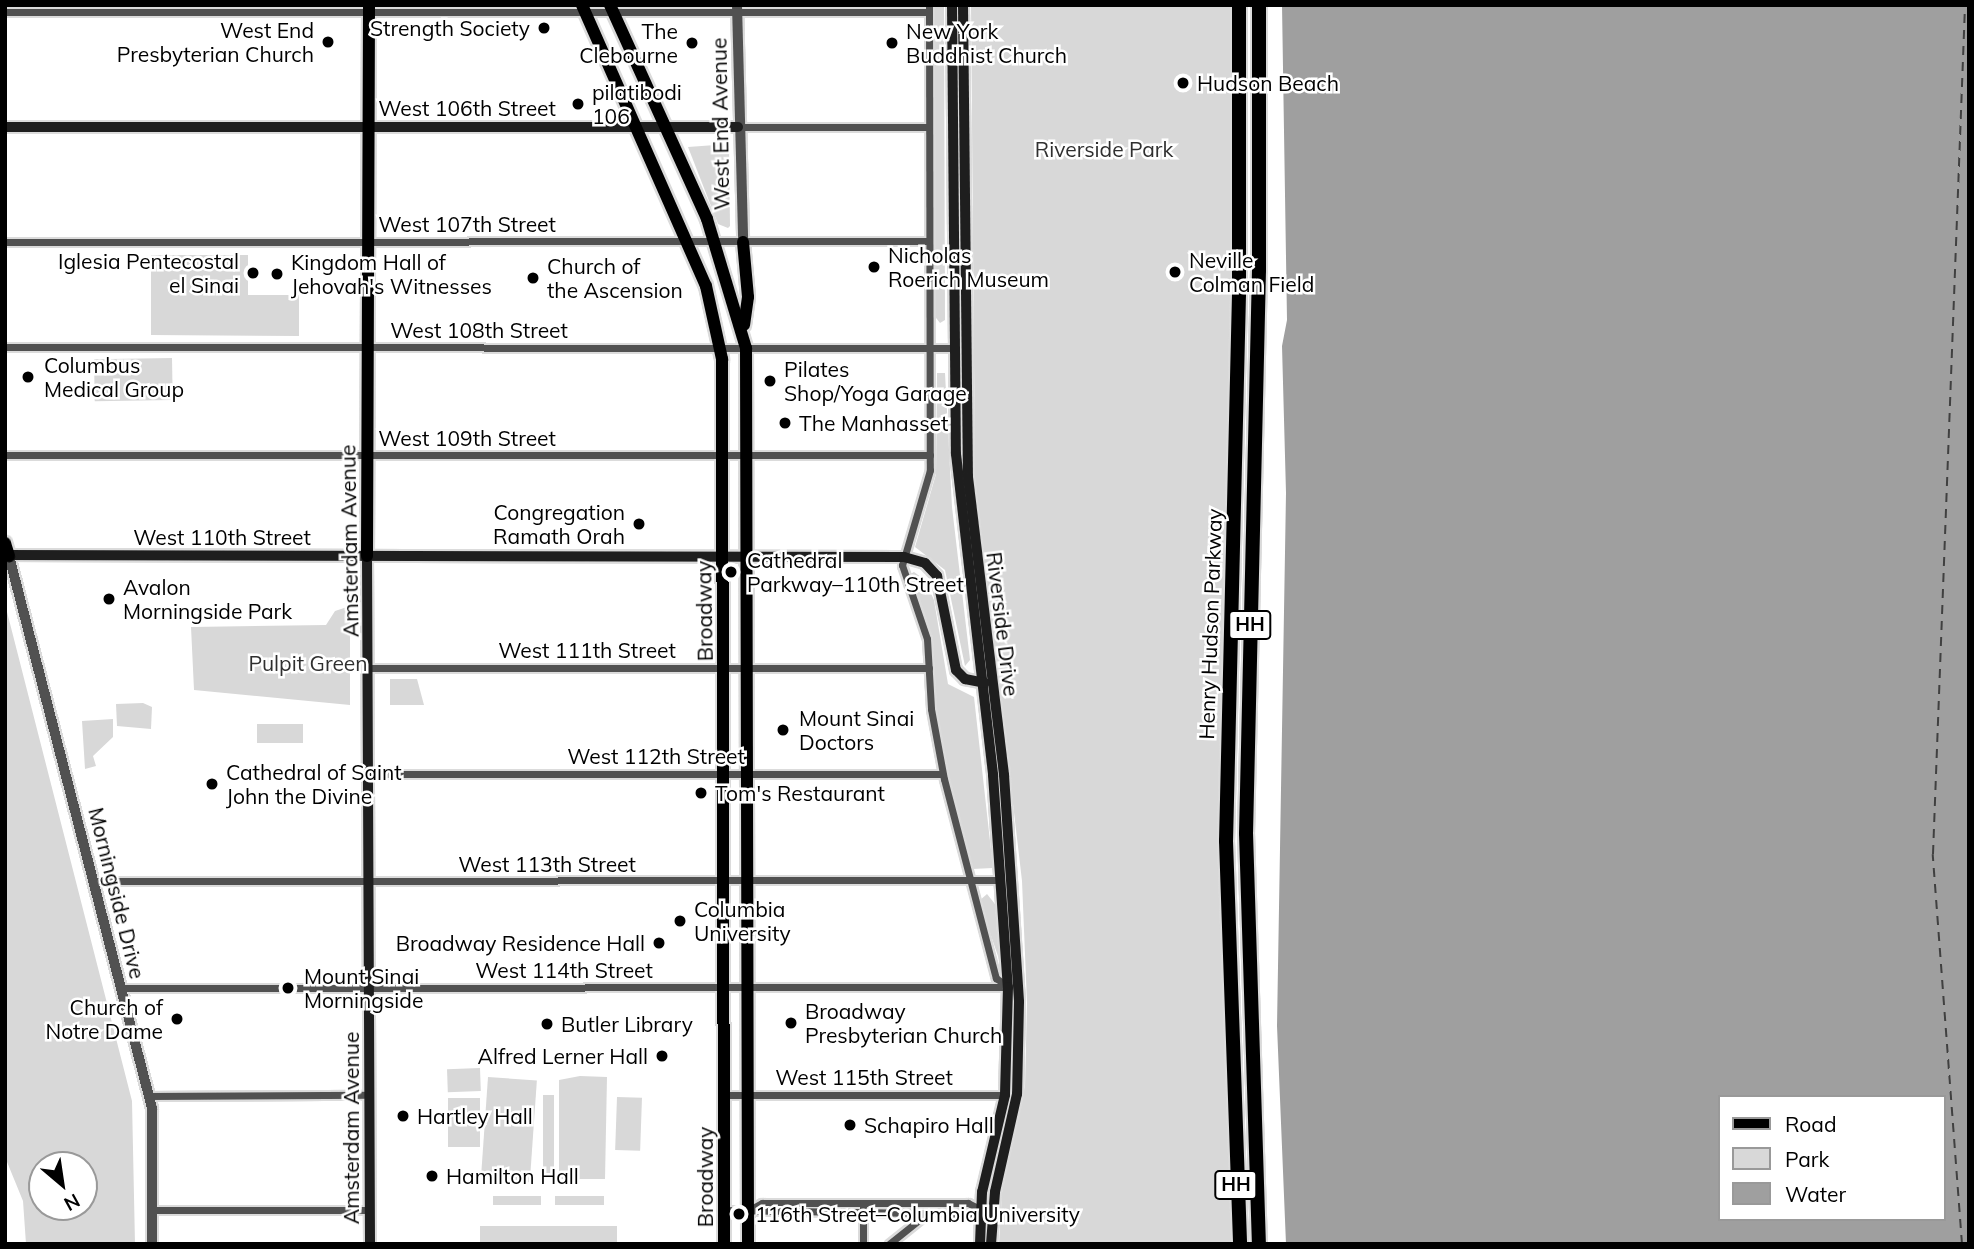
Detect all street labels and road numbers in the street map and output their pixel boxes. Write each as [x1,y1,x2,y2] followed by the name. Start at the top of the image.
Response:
[706,38,734,210] street label: West End Avenue
[378,95,556,121] street label: West 106th Street
[378,211,556,237] street label: West 107th Street
[390,317,568,343] street label: West 108th Street
[378,425,556,451] street label: West 109th Street
[335,444,363,638] street label: Amsterdam Avenue
[1193,508,1227,740] street label: Henry Hudson Parkway
[133,524,311,550] street label: West 110th Street
[982,550,1024,698] street label: Riverside Drive
[691,560,717,662] street label: Broadway
[1227,610,1273,640] road number: HH
[498,637,676,663] street label: West 111th Street
[567,743,745,769] street label: West 112th Street
[84,805,150,981] street label: Morningside Drive
[458,851,636,877] street label: West 113th Street
[475,957,653,983] street label: West 114th Street
[338,1032,364,1224] street label: Amsterdam Avenue
[775,1064,953,1090] street label: West 115th Street
[692,1127,718,1227] street label: Broadway
[1213,1170,1259,1200] road number: HH

